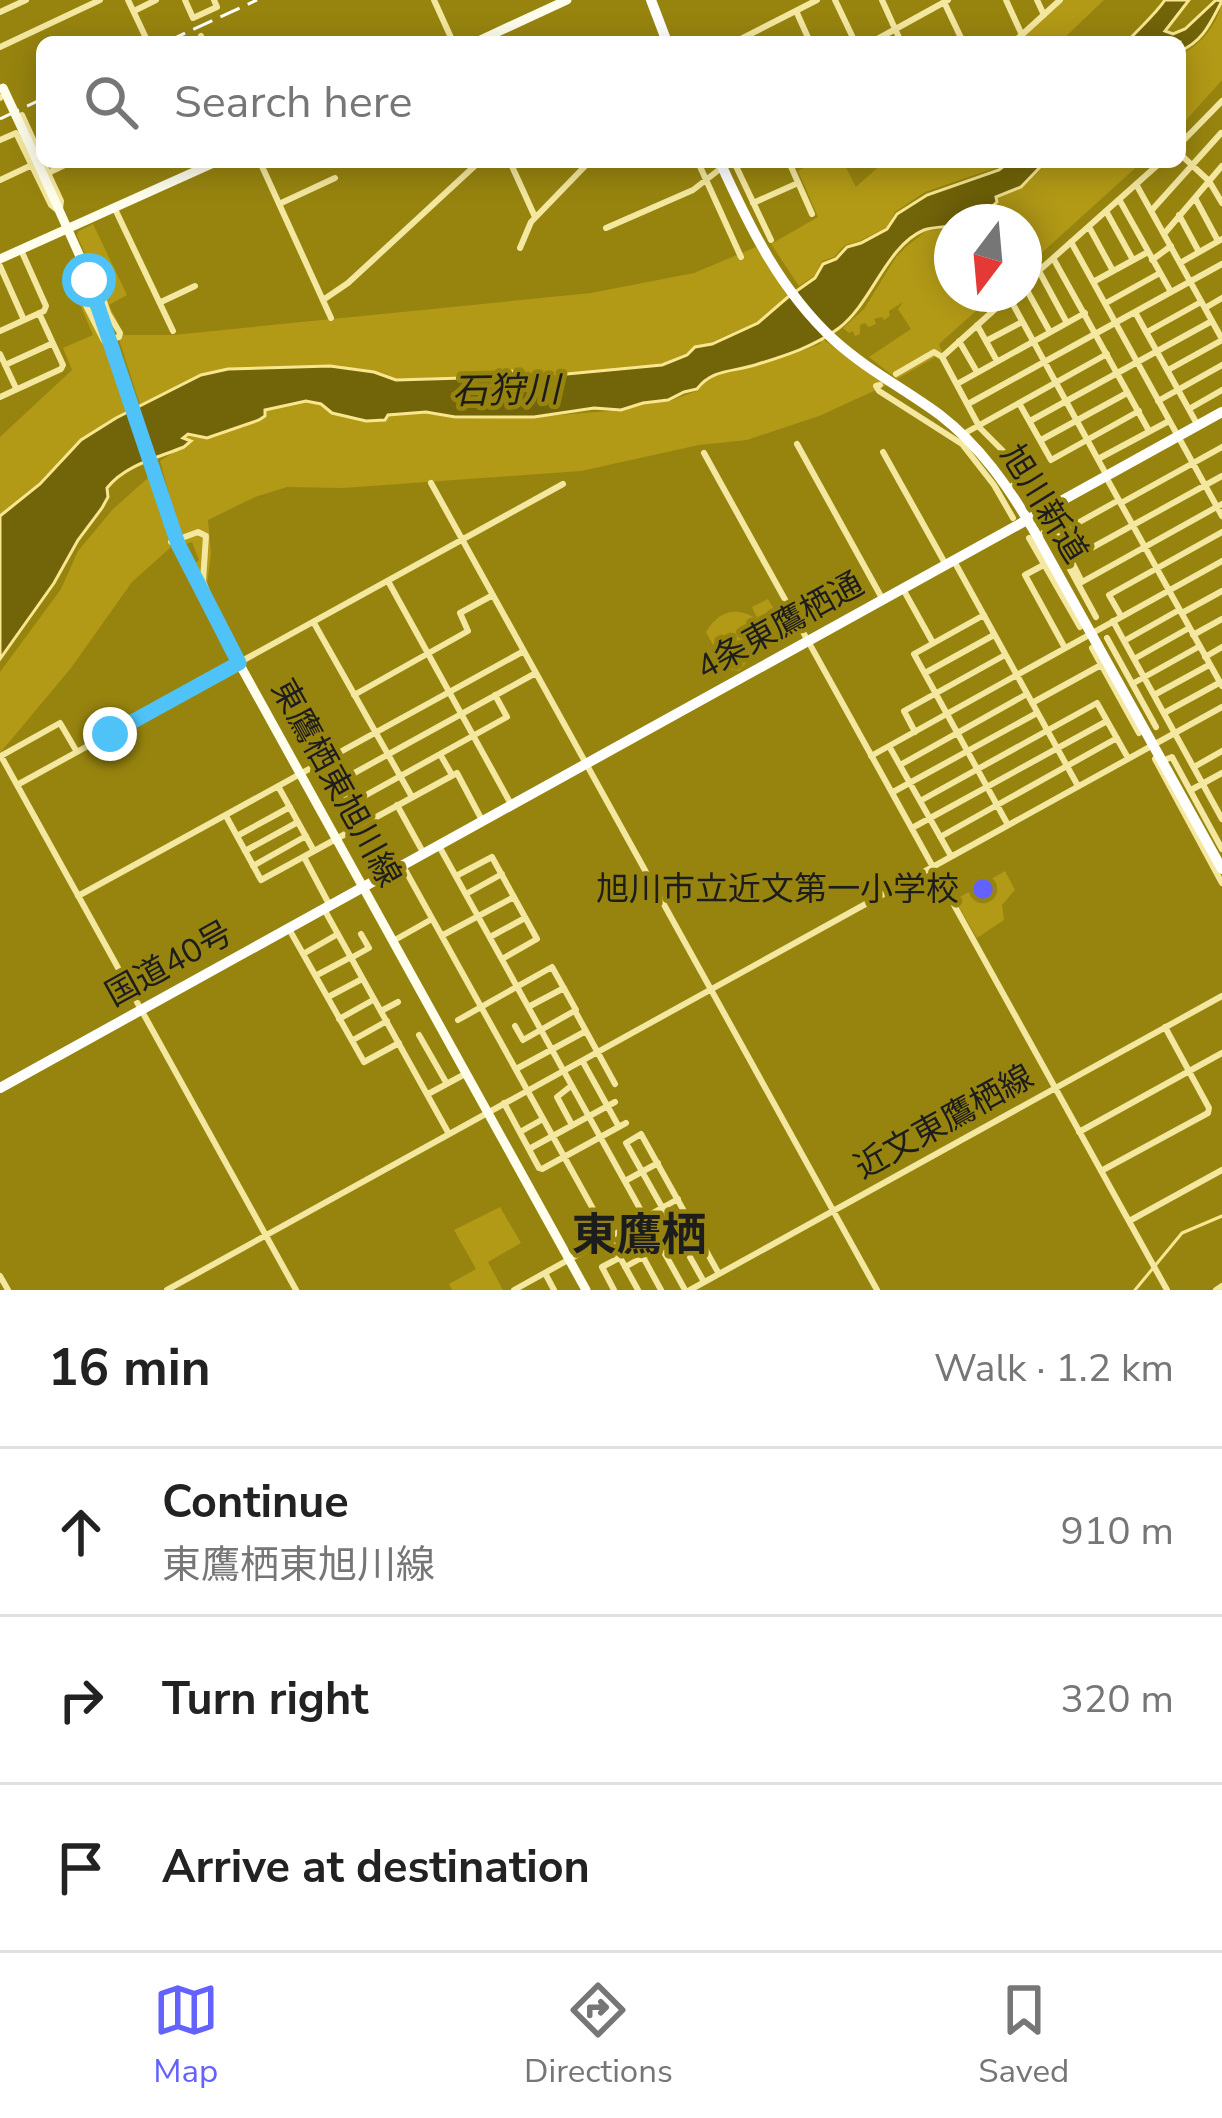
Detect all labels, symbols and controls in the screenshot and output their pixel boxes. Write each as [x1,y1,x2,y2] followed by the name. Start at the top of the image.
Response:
[36,36,1186,168] search box
[78,69,144,135] icon: search
[174,72,413,133] text: Search here
[934,204,1042,312] north arrow
[62,253,116,307] route start
[452,365,564,416] water label: 石狩川
[990,436,1098,572] street label: 旭川新道
[688,562,872,690] street label: 4条東鷹栖通
[260,671,412,895] street label: 東鷹栖東旭川線
[83,707,137,761] route end
[596,867,959,912] place label: 旭川市立近文第一小学校
[970,876,996,902] marker: 旭川市立近文第一小学校
[97,911,241,1017] street label: 国道40号
[847,1054,1041,1190] street label: 近文東鷹栖線
[571,1205,707,1266] district label: 東鷹栖
[48,1333,211,1403] text: 16 min
[934,1342,1174,1395] text: Walk · 1.2 km
[162,1472,349,1533] text: Continue
[48,1499,114,1565] icon: ahead
[1060,1505,1174,1558] text: 910 m
[162,1539,435,1592] text: 東鷹栖東旭川線
[48,1667,114,1733] icon: right
[162,1669,369,1730] text: Turn right
[1060,1673,1174,1726] text: 320 m
[48,1835,114,1901] icon: arrive
[162,1837,590,1898] text: Arrive at destination
[153,1977,219,2094] tab: Map
[524,1977,673,2094] tab: Directions
[978,1977,1069,2094] tab: Saved

